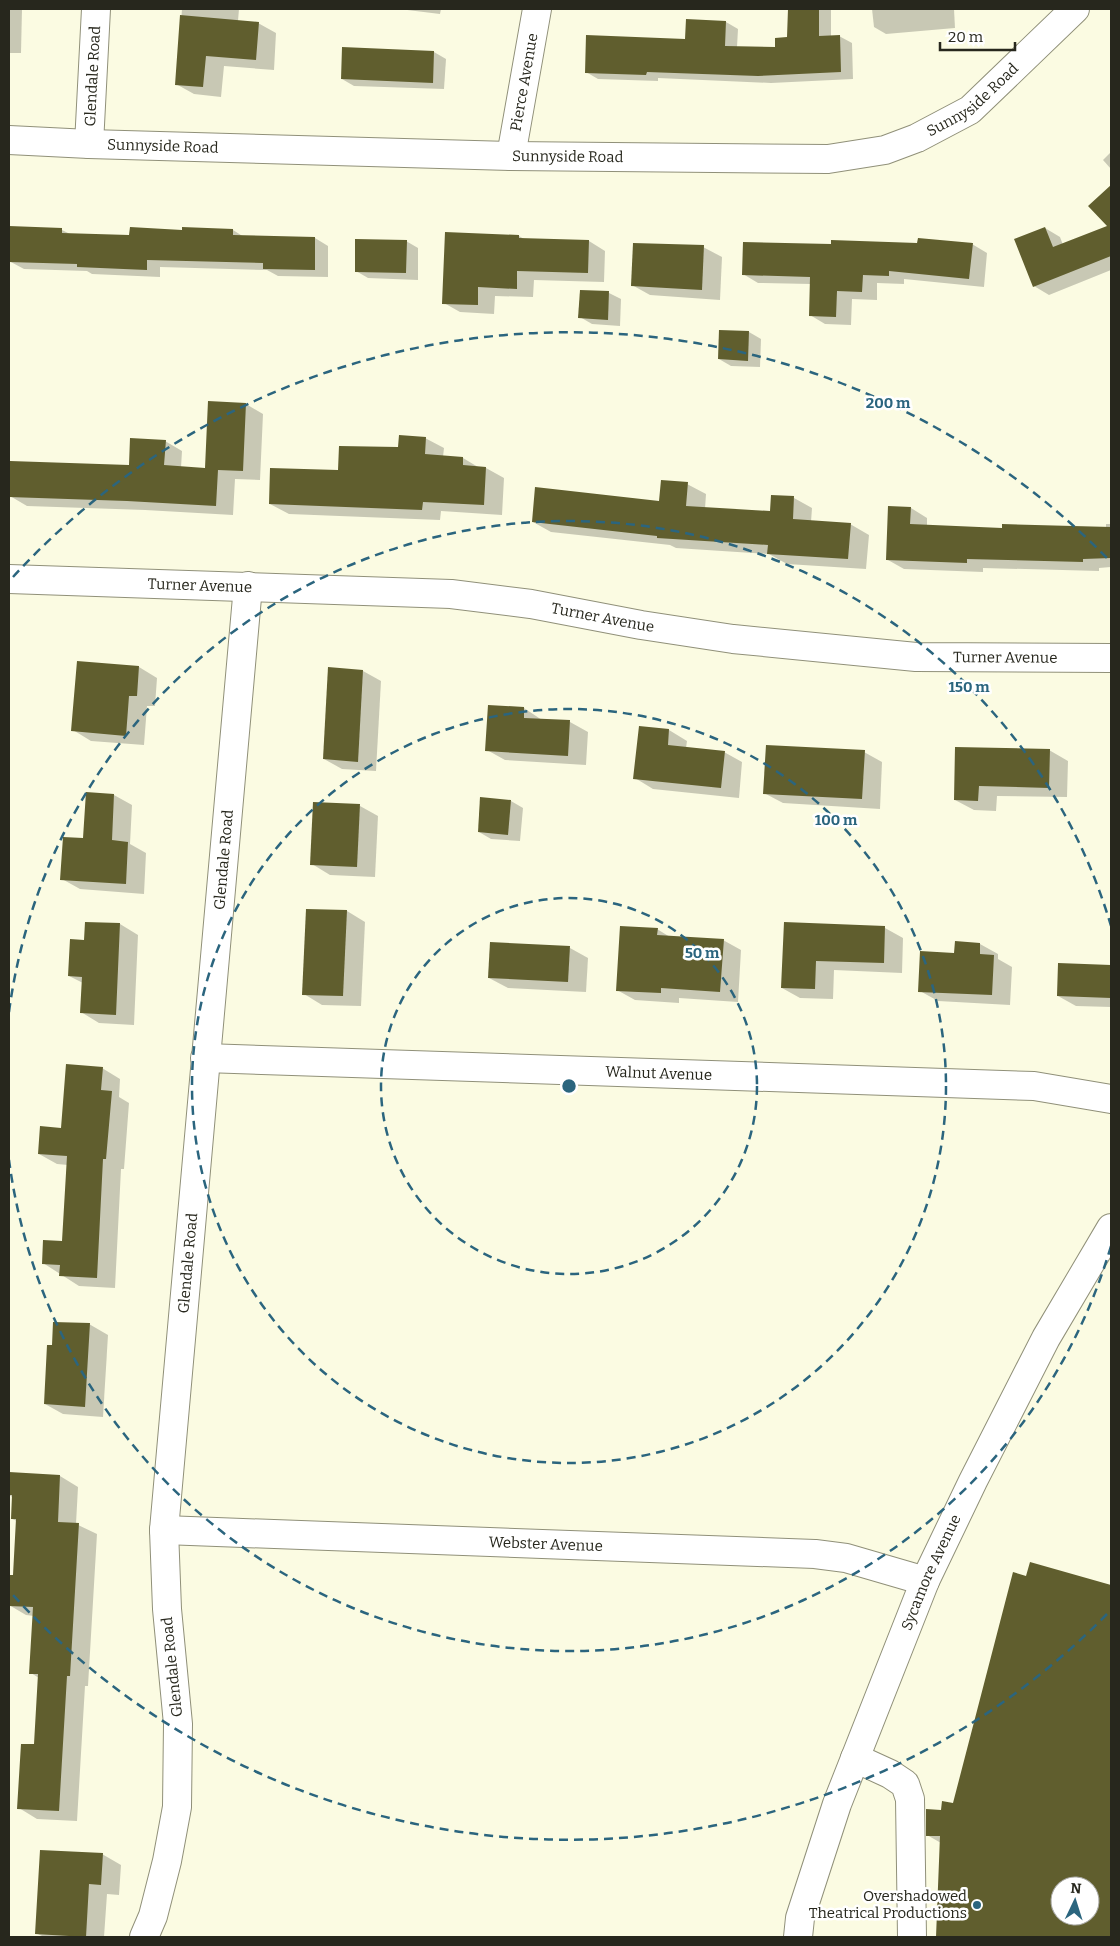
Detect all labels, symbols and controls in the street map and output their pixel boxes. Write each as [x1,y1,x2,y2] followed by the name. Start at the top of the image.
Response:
[940,20,1015,52] scale bar
[81,25,104,127] street label: Glendale Road
[948,28,984,46] text: 20 m
[507,32,542,133] street label: Pierce Avenue
[924,59,1022,140] street label: Sunnyside Road
[107,136,219,157] street label: Sunnyside Road
[512,147,624,166] street label: Sunnyside Road
[866,394,911,412] text: 200 m
[147,575,252,596] street label: Turner Avenue
[550,599,656,636] street label: Turner Avenue
[953,648,1057,667] street label: Turner Avenue
[948,678,990,696] text: 150 m
[210,809,237,911] street label: Glendale Road
[815,811,858,829] text: 100 m
[685,944,720,962] text: 50 m
[605,1063,712,1084] street label: Walnut Avenue
[560,1077,578,1095] centre of rings
[174,1212,201,1314] street label: Glendale Road
[897,1511,965,1633] street label: Sycamore Avenue
[488,1533,603,1555] street label: Webster Avenue
[158,1616,186,1718] street label: Glendale Road
[1050,1876,1100,1926] north arrow
[1070,1880,1082,1897] text: N
[809,1887,967,1922] place label: Overshadowed Theatrical Productions
[971,1899,983,1911] marker: Overshadowed Theatrical Productions

